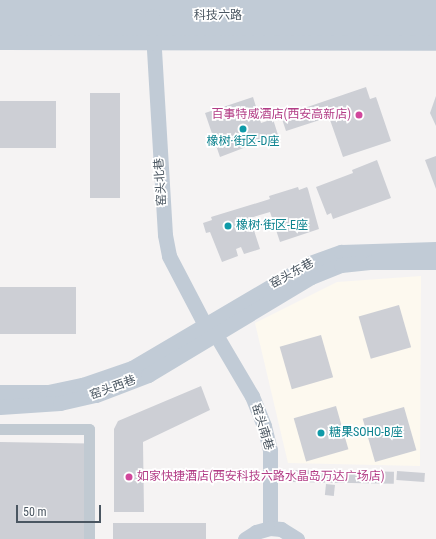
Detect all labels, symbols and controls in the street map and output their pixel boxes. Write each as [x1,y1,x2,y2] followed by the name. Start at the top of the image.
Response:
[194,9,242,23] street label: 科技六路
[211,108,351,122] place label: 百事特威酒店(西安高新店)
[354,110,364,120] marker: 百事特威酒店(西安高新店)
[238,124,248,134] marker: 橡树·街区-D座
[207,135,279,149] place label: 橡树·街区-D座
[152,158,170,206] street label: 窑头北巷
[236,219,308,233] place label: 橡树·街区-E座
[223,221,233,231] marker: 橡树·街区-E座
[268,256,316,292] street label: 窑头东巷
[88,373,138,403] street label: 窑头西巷
[248,402,276,452] street label: 窑头南巷
[329,426,403,440] place label: 糖果SOHO-B座
[316,428,326,438] marker: 糖果SOHO-B座
[137,470,385,484] place label: 如家快捷酒店(西安科技六路水晶岛万达广场店)
[124,472,134,482] marker: 如家快捷酒店(西安科技六路水晶岛万达广场店)
[18,497,103,523] scale bar
[23,505,47,519] text: 50 m

